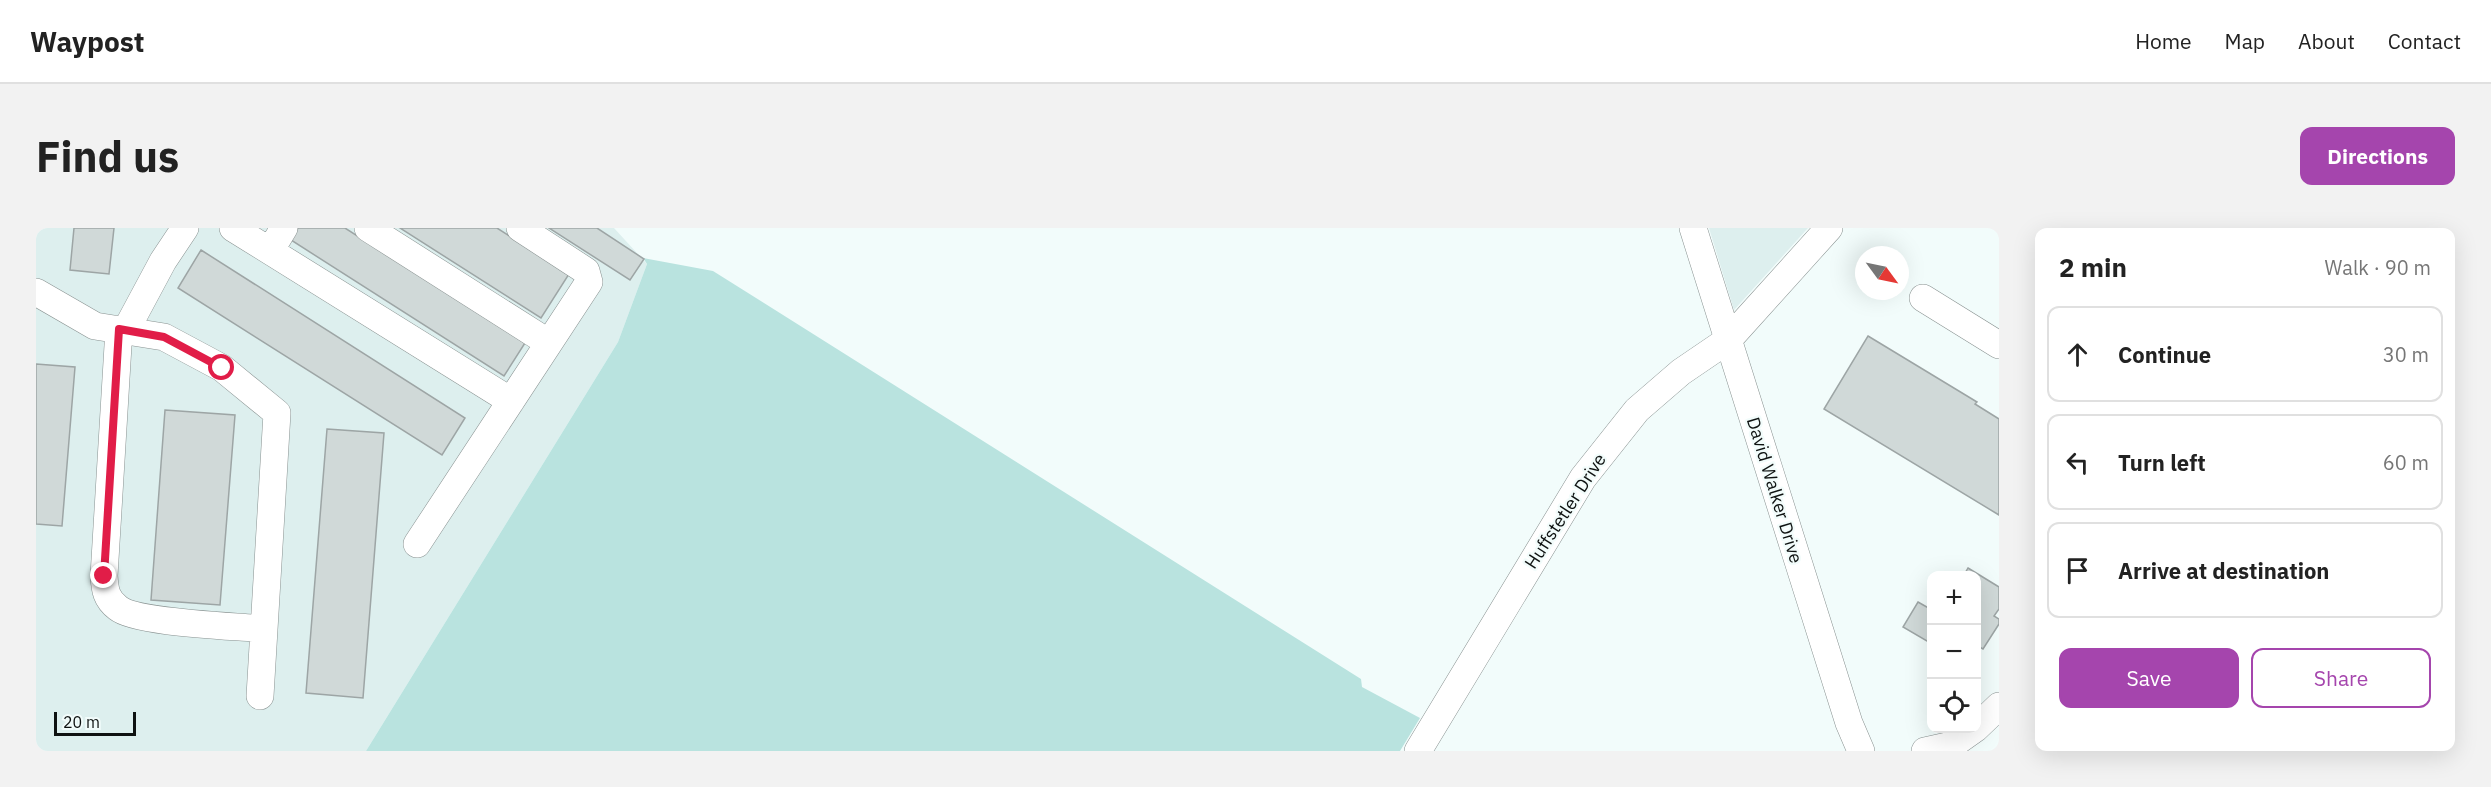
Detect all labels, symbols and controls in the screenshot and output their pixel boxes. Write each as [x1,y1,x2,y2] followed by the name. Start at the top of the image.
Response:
[30,23,144,60] text: Waypost
[2135,27,2192,55] text: Home
[2225,27,2265,55] text: Map
[2298,27,2355,55] text: About
[2388,27,2461,55] text: Contact
[2300,127,2455,185] button: Directions
[36,129,179,184] text: Find us
[1855,246,1909,300] north arrow
[2059,250,2127,284] text: 2 min
[2325,254,2431,281] text: Walk · 90 m
[2061,338,2094,371] icon: ahead
[2118,340,2211,369] text: Continue
[2383,341,2429,368] text: 30 m
[208,354,234,380] route start
[1742,414,1808,566] street label: David Walker Drive
[2061,446,2094,479] icon: left
[2118,448,2206,477] text: Turn left
[1519,449,1611,573] street label: Huffstetler Drive
[2383,449,2429,476] text: 60 m
[2061,554,2094,587] icon: arrive
[2118,556,2329,585] text: Arrive at destination
[90,562,116,588] route end
[1927,571,1981,733] map controls
[1927,571,1981,625] button: +
[1927,625,1981,679] button: −
[2059,648,2239,708] button: Save
[2251,648,2431,708] button: Share
[1927,679,1981,733] button: locate
[54,709,136,736] scale bar
[63,712,100,732] text: 20 m

